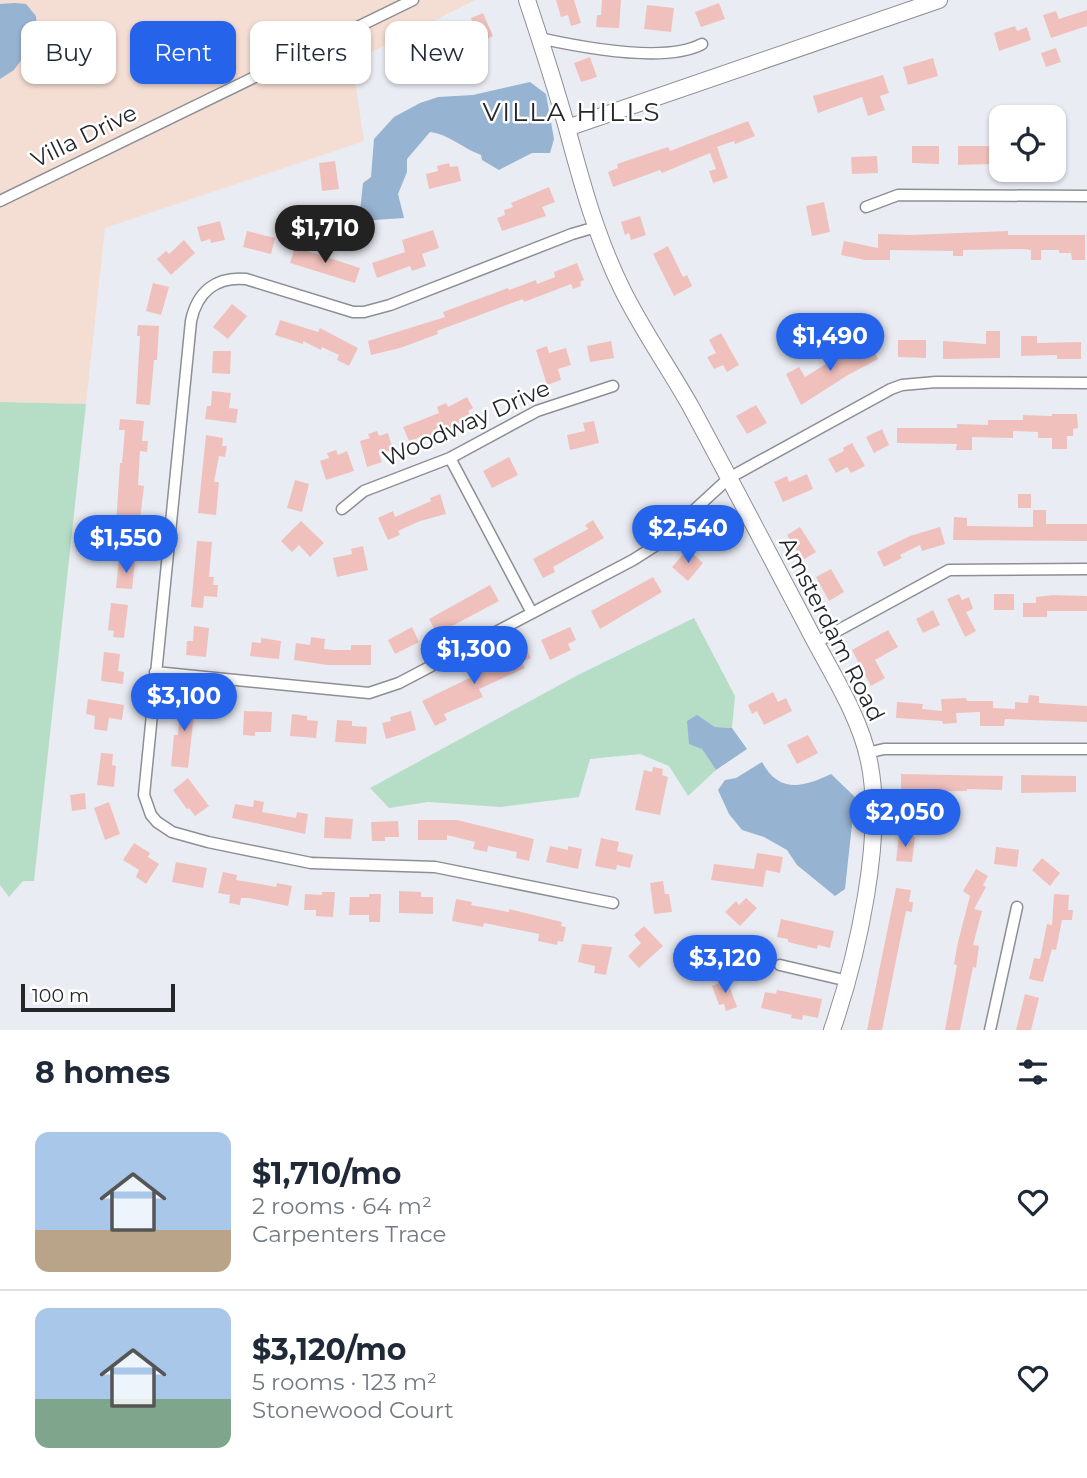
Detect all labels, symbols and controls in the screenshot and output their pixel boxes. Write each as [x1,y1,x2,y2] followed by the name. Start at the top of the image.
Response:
[21,21,116,84] chip: Buy
[130,21,236,84] chip: Rent
[250,21,371,84] chip: Filters
[385,21,488,84] chip: New
[482,96,662,128] district label: VILLA HILLS
[27,98,141,174] street label: Villa Drive
[989,105,1066,182] map controls
[989,105,1066,182] button: locate
[268,205,382,265] pin: $1,710
[291,214,359,242] text: $1,710
[773,314,887,373] pin: $1,490
[792,322,868,350] text: $1,490
[378,374,554,472] street label: Woodway Drive
[631,505,745,565] pin: $2,540
[648,514,728,542] text: $2,540
[69,516,183,575] pin: $1,550
[90,524,162,552] text: $1,550
[773,532,891,726] street label: Amsterdam Road
[417,626,531,686] pin: $1,300
[437,635,511,663] text: $1,300
[127,674,241,733] pin: $3,100
[147,682,221,710] text: $3,100
[848,790,962,849] pin: $2,050
[865,798,945,826] text: $2,050
[668,936,782,995] pin: $3,120
[689,944,761,972] text: $3,120
[21,981,175,1013] scale bar
[32,984,89,1007] text: 100 m
[1014,1053,1052,1091] icon: filters
[35,1054,170,1091] text: 8 homes
[252,1155,402,1192] text: $1,710/mo
[91,1160,175,1244] icon: home
[1014,1183,1052,1221] icon: heart
[252,1192,432,1220] text: 2 rooms · 64 m²
[252,1220,446,1248] text: Carpenters Trace
[252,1331,406,1368] text: $3,120/mo
[91,1336,175,1420] icon: home
[1014,1359,1052,1397] icon: heart
[252,1368,437,1396] text: 5 rooms · 123 m²
[252,1396,454,1424] text: Stonewood Court

